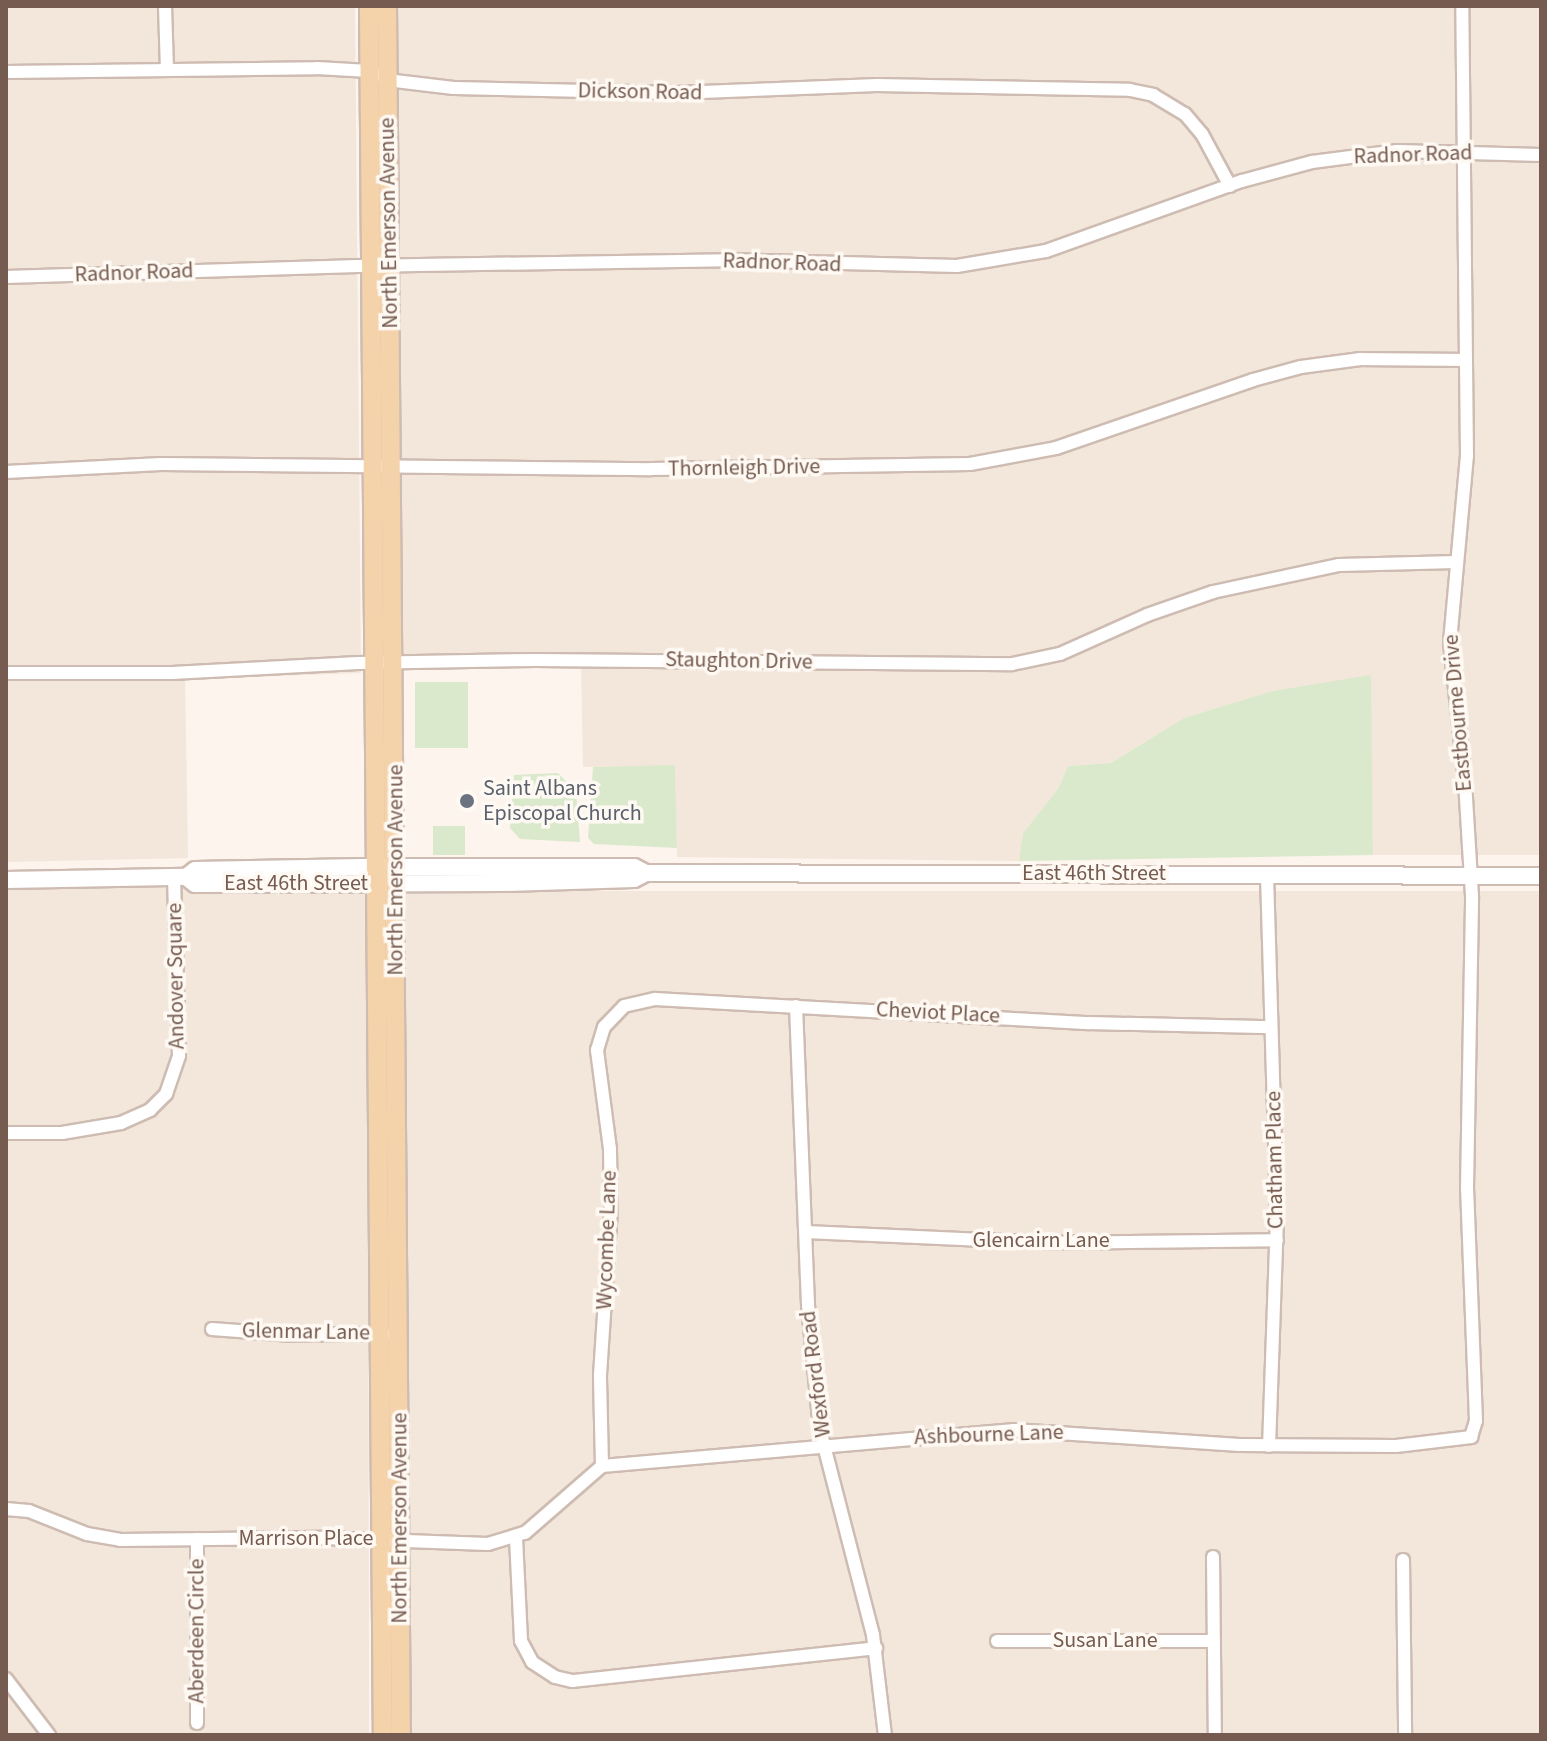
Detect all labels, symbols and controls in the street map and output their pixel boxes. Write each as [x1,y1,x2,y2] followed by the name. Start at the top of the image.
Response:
[577,78,703,106] street label: Dickson Road
[374,117,404,329] street label: North Emerson Avenue
[1353,140,1473,170] street label: Radnor Road
[722,248,842,278] street label: Radnor Road
[74,258,194,288] street label: Radnor Road
[668,453,820,483] street label: Thornleigh Drive
[1438,633,1478,793] street label: Eastbourne Drive
[665,647,813,675] street label: Staughton Drive
[383,764,409,976] street label: North Emerson Avenue
[483,775,642,826] place label: Saint Albans Episcopal Church
[458,792,476,810] marker: Saint Albans Episcopal Church
[1022,861,1166,887] street label: East 46th Street
[224,871,368,897] street label: East 46th Street
[162,903,190,1049] street label: Andover Square
[875,997,1001,1029] street label: Cheviot Place
[1261,1091,1289,1229] street label: Chatham Place
[591,1170,623,1310] street label: Wycombe Lane
[972,1228,1110,1254] street label: Glencairn Lane
[795,1309,837,1439] street label: Wexford Road
[242,1318,370,1346] street label: Glenmar Lane
[387,1412,413,1624] street label: North Emerson Avenue
[914,1419,1064,1451] street label: Ashbourne Lane
[239,1526,373,1552] street label: Marrison Place
[184,1559,210,1703] street label: Aberdeen Circle
[1052,1628,1158,1654] street label: Susan Lane

